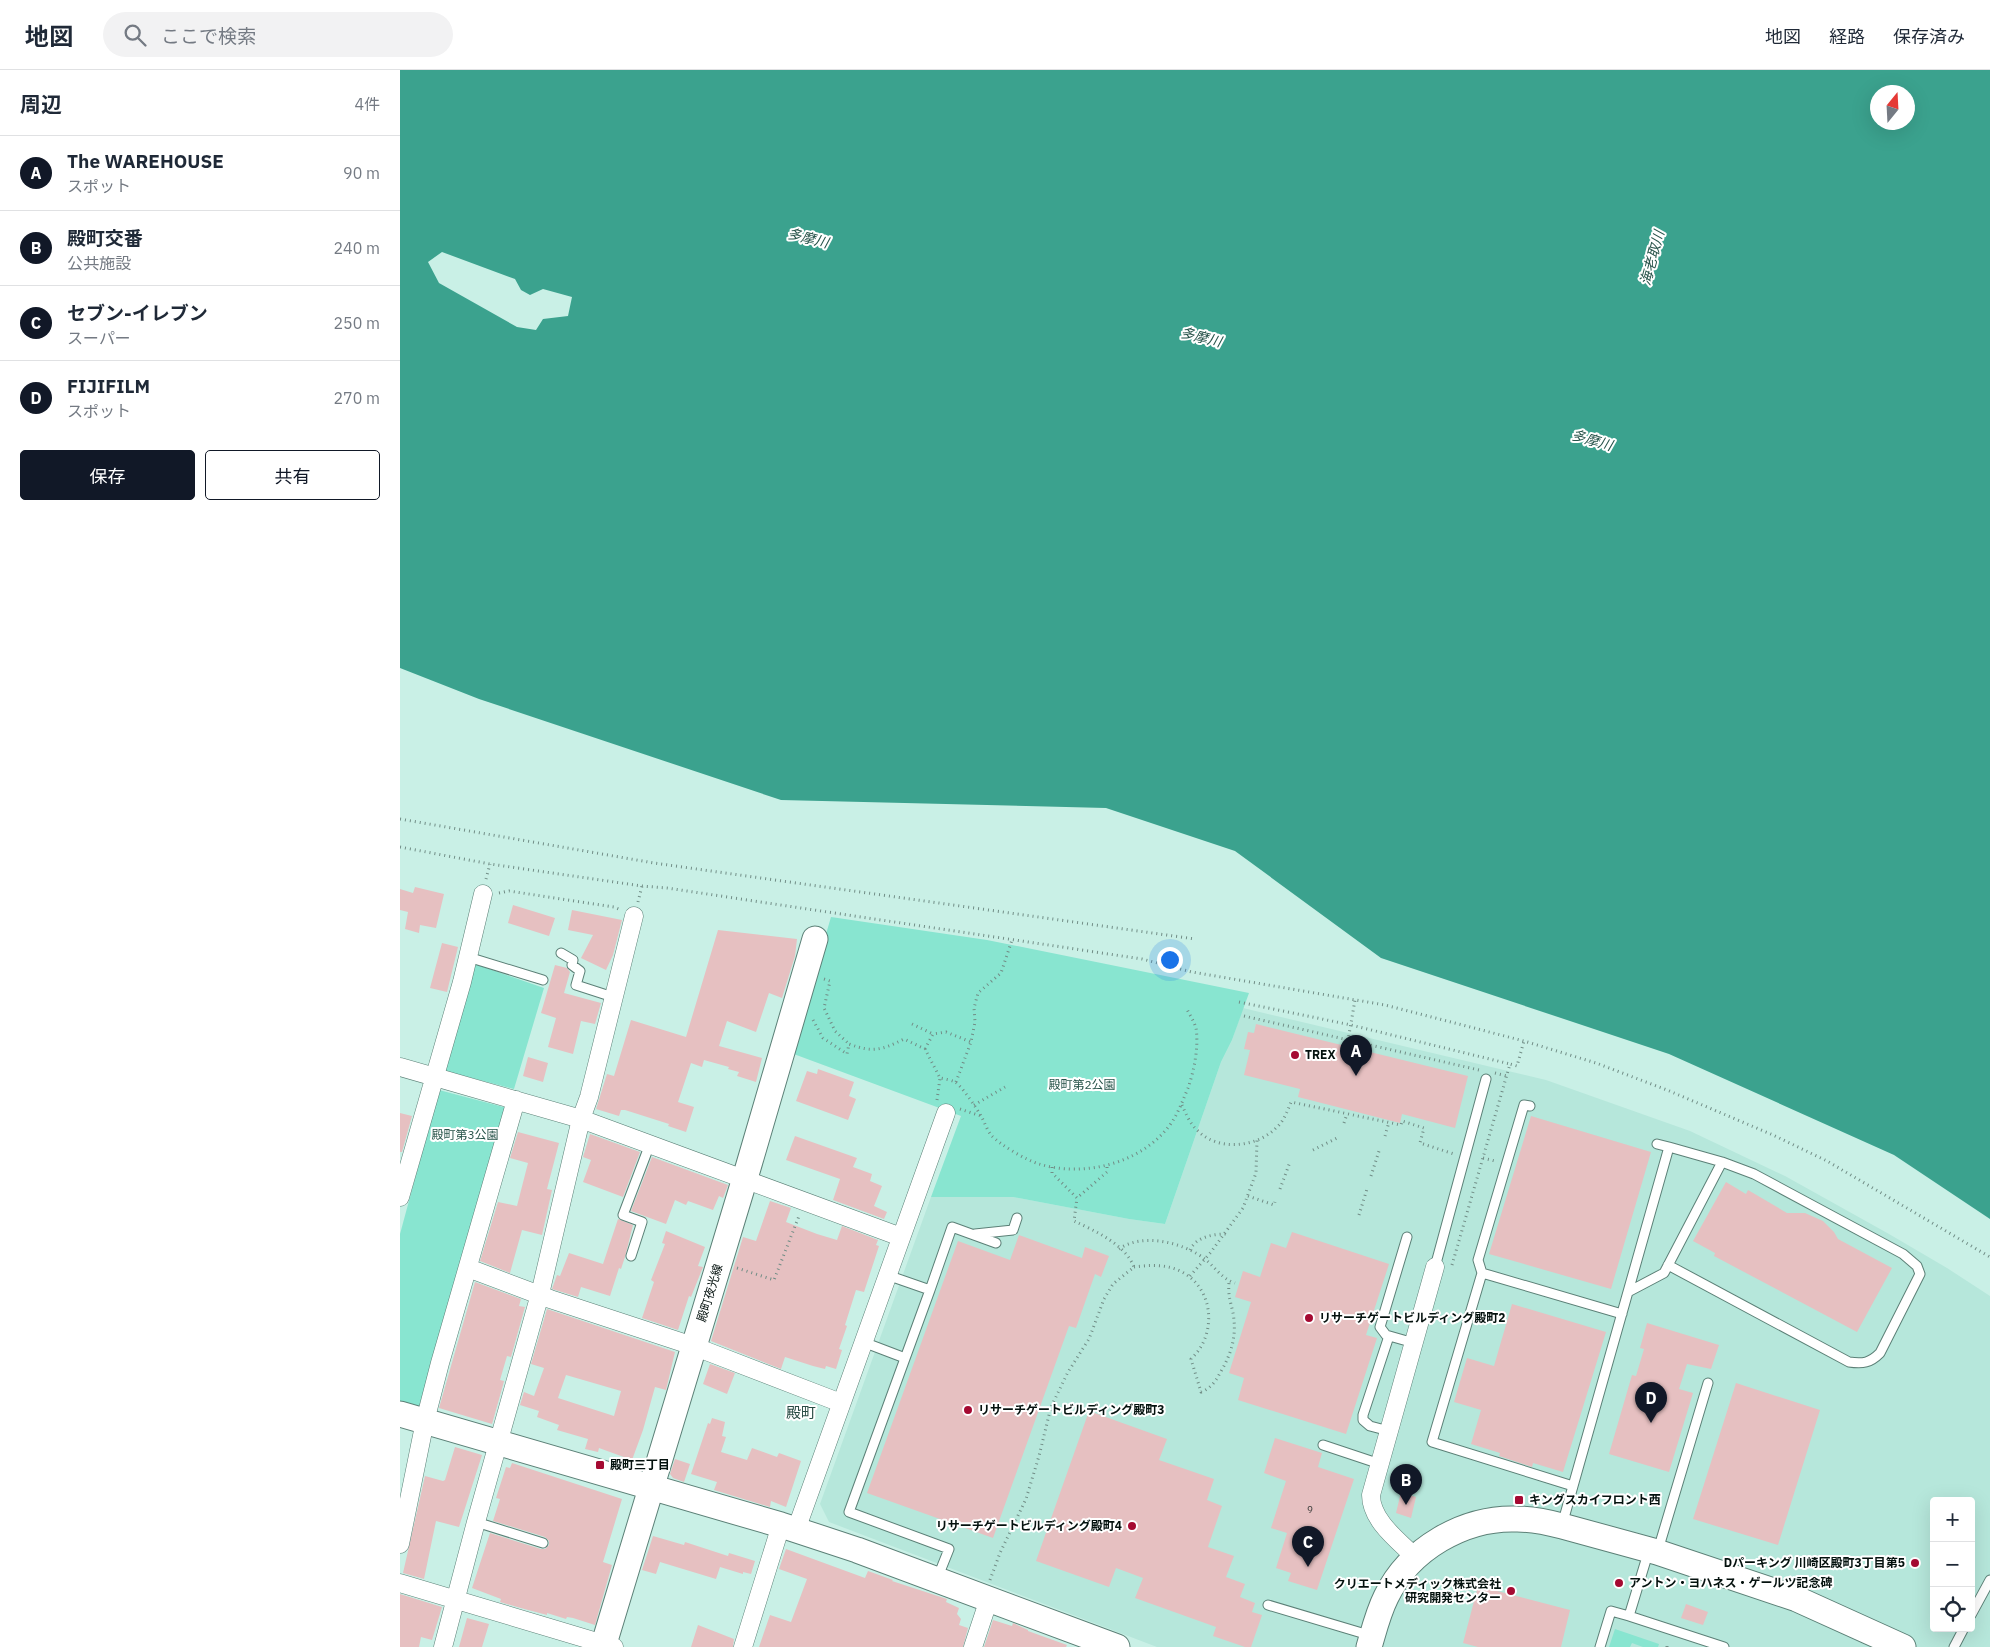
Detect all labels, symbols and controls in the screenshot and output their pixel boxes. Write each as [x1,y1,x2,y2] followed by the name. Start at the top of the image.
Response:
[103,12,453,57] search box
[25,20,73,52] text: 地図
[121,21,149,49] icon: search
[161,24,256,48] text: ここで検索
[1765,25,1801,48] text: 地図
[1829,25,1865,48] text: 経路
[1893,25,1965,48] text: 保存済み
[1870,85,1915,130] north arrow
[20,90,62,118] text: 周辺
[354,94,380,114] text: 4件
[67,149,224,173] text: The WAREHOUSE
[31,163,41,183] text: A
[343,163,380,183] text: 90 m
[67,176,131,196] text: スポット
[785,224,832,252] water label: 多摩川
[67,226,143,250] text: 殿町交番
[1636,227,1668,287] water label: 海老取川
[31,238,41,258] text: B
[333,238,380,258] text: 240 m
[67,253,131,273] text: 公共施設
[67,301,208,325] text: セブン-イレブン
[31,313,41,333] text: C
[333,313,380,333] text: 250 m
[1178,323,1225,351] water label: 多摩川
[67,328,131,348] text: スーパー
[67,374,150,398] text: FIJIFILM
[30,388,42,408] text: D
[333,388,380,408] text: 270 m
[67,401,131,421] text: スポット
[1569,426,1617,455] water label: 多摩川
[20,450,195,500] button: 保存
[205,450,380,500] button: 共有
[1157,947,1183,973] your location
[1340,1035,1372,1076] pin: A
[1305,1047,1335,1062] place label: TREX
[1289,1049,1301,1061] marker: TREX
[1048,1077,1116,1092] park label: 殿町第2公園
[431,1127,499,1142] park label: 殿町第3公園
[694,1262,725,1324] street label: 殿町夜光線
[1319,1310,1505,1325] place label: リサーチゲートビルディング殿町2
[1303,1312,1315,1324] marker: リサーチゲートビルディング殿町2
[1635,1382,1667,1423] pin: D
[978,1402,1164,1417] place label: リサーチゲートビルディング殿町3
[786,1403,816,1422] district label: 殿町
[962,1404,974,1416] marker: リサーチゲートビルディング殿町3
[610,1457,670,1472] place label: 殿町三丁目
[594,1459,606,1471] marker: 殿町三丁目
[1390,1464,1422,1505] pin: B
[1529,1492,1661,1507] place label: キングスカイフロント西
[1513,1494,1525,1506] marker: キングスカイフロント西
[1930,1497,1975,1632] map controls
[1930,1497,1975,1542] button: +
[1307,1503,1313,1516] house number: 9
[936,1518,1122,1533] place label: リサーチゲートビルディング殿町4
[1126,1520,1138,1532] marker: リサーチゲートビルディング殿町4
[1292,1526,1324,1567] pin: C
[1930,1542,1975,1587] button: −
[1724,1555,1905,1570] place label: Dパーキング 川崎区殿町3丁目第5
[1909,1557,1921,1569] marker: Dパーキング 川崎区殿町3丁目第5
[1629,1575,1833,1590] place label: アントン・ヨハネス・ゲールツ記念碑
[1334,1576,1501,1605] place label: クリエートメディック株式会社 研究開発センター
[1613,1577,1625,1589] marker: アントン・ヨハネス・ゲールツ記念碑
[1505,1585,1517,1597] marker: クリエートメディック株式会社 研究開発センター
[1930,1587,1975,1632] button: locate

